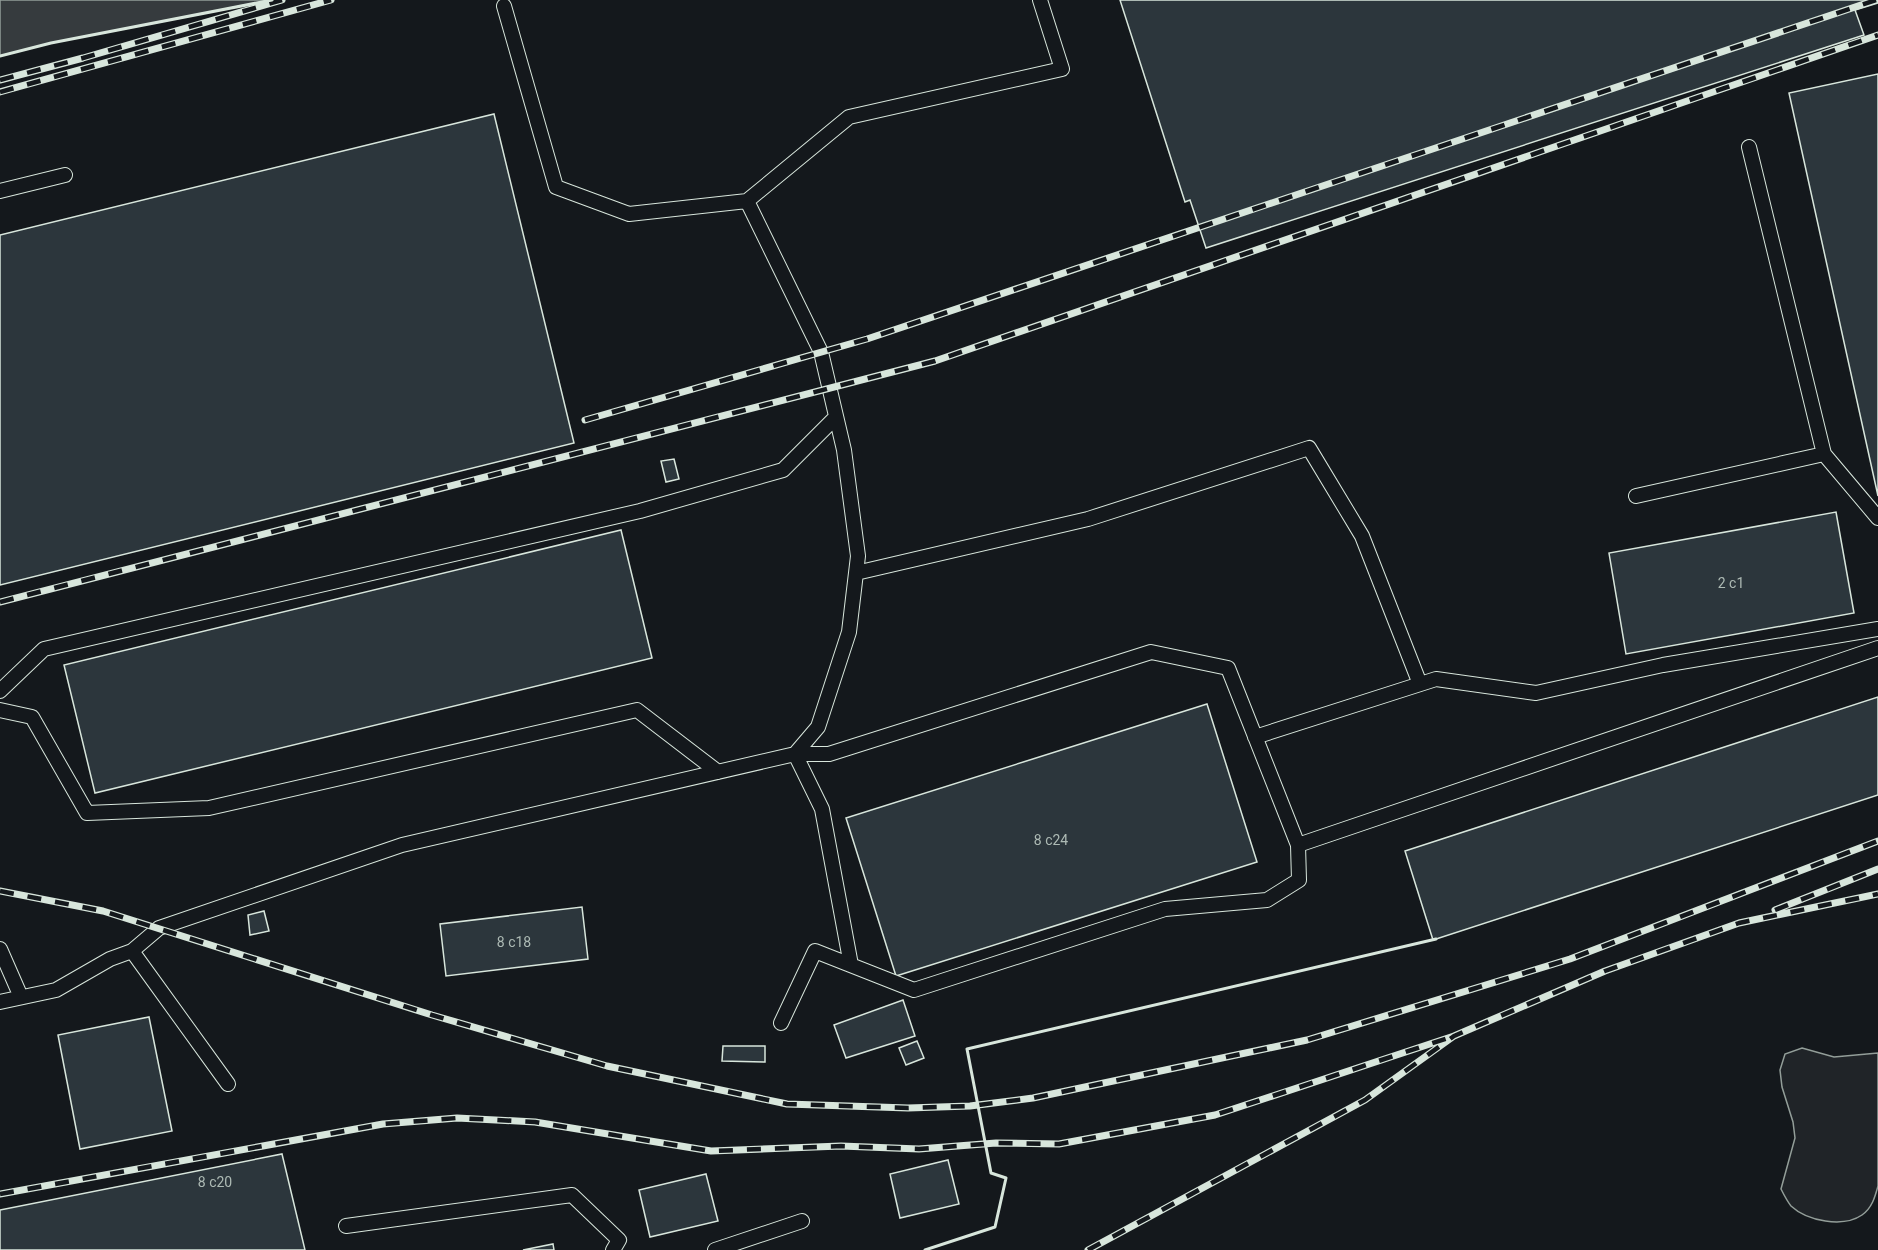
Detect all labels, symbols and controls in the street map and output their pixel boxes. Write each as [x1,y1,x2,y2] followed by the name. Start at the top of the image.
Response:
[1718,575,1744,591] house number: 2 с1
[1034,832,1068,848] house number: 8 с24
[497,934,531,950] house number: 8 с18
[198,1174,232,1190] house number: 8 с20

